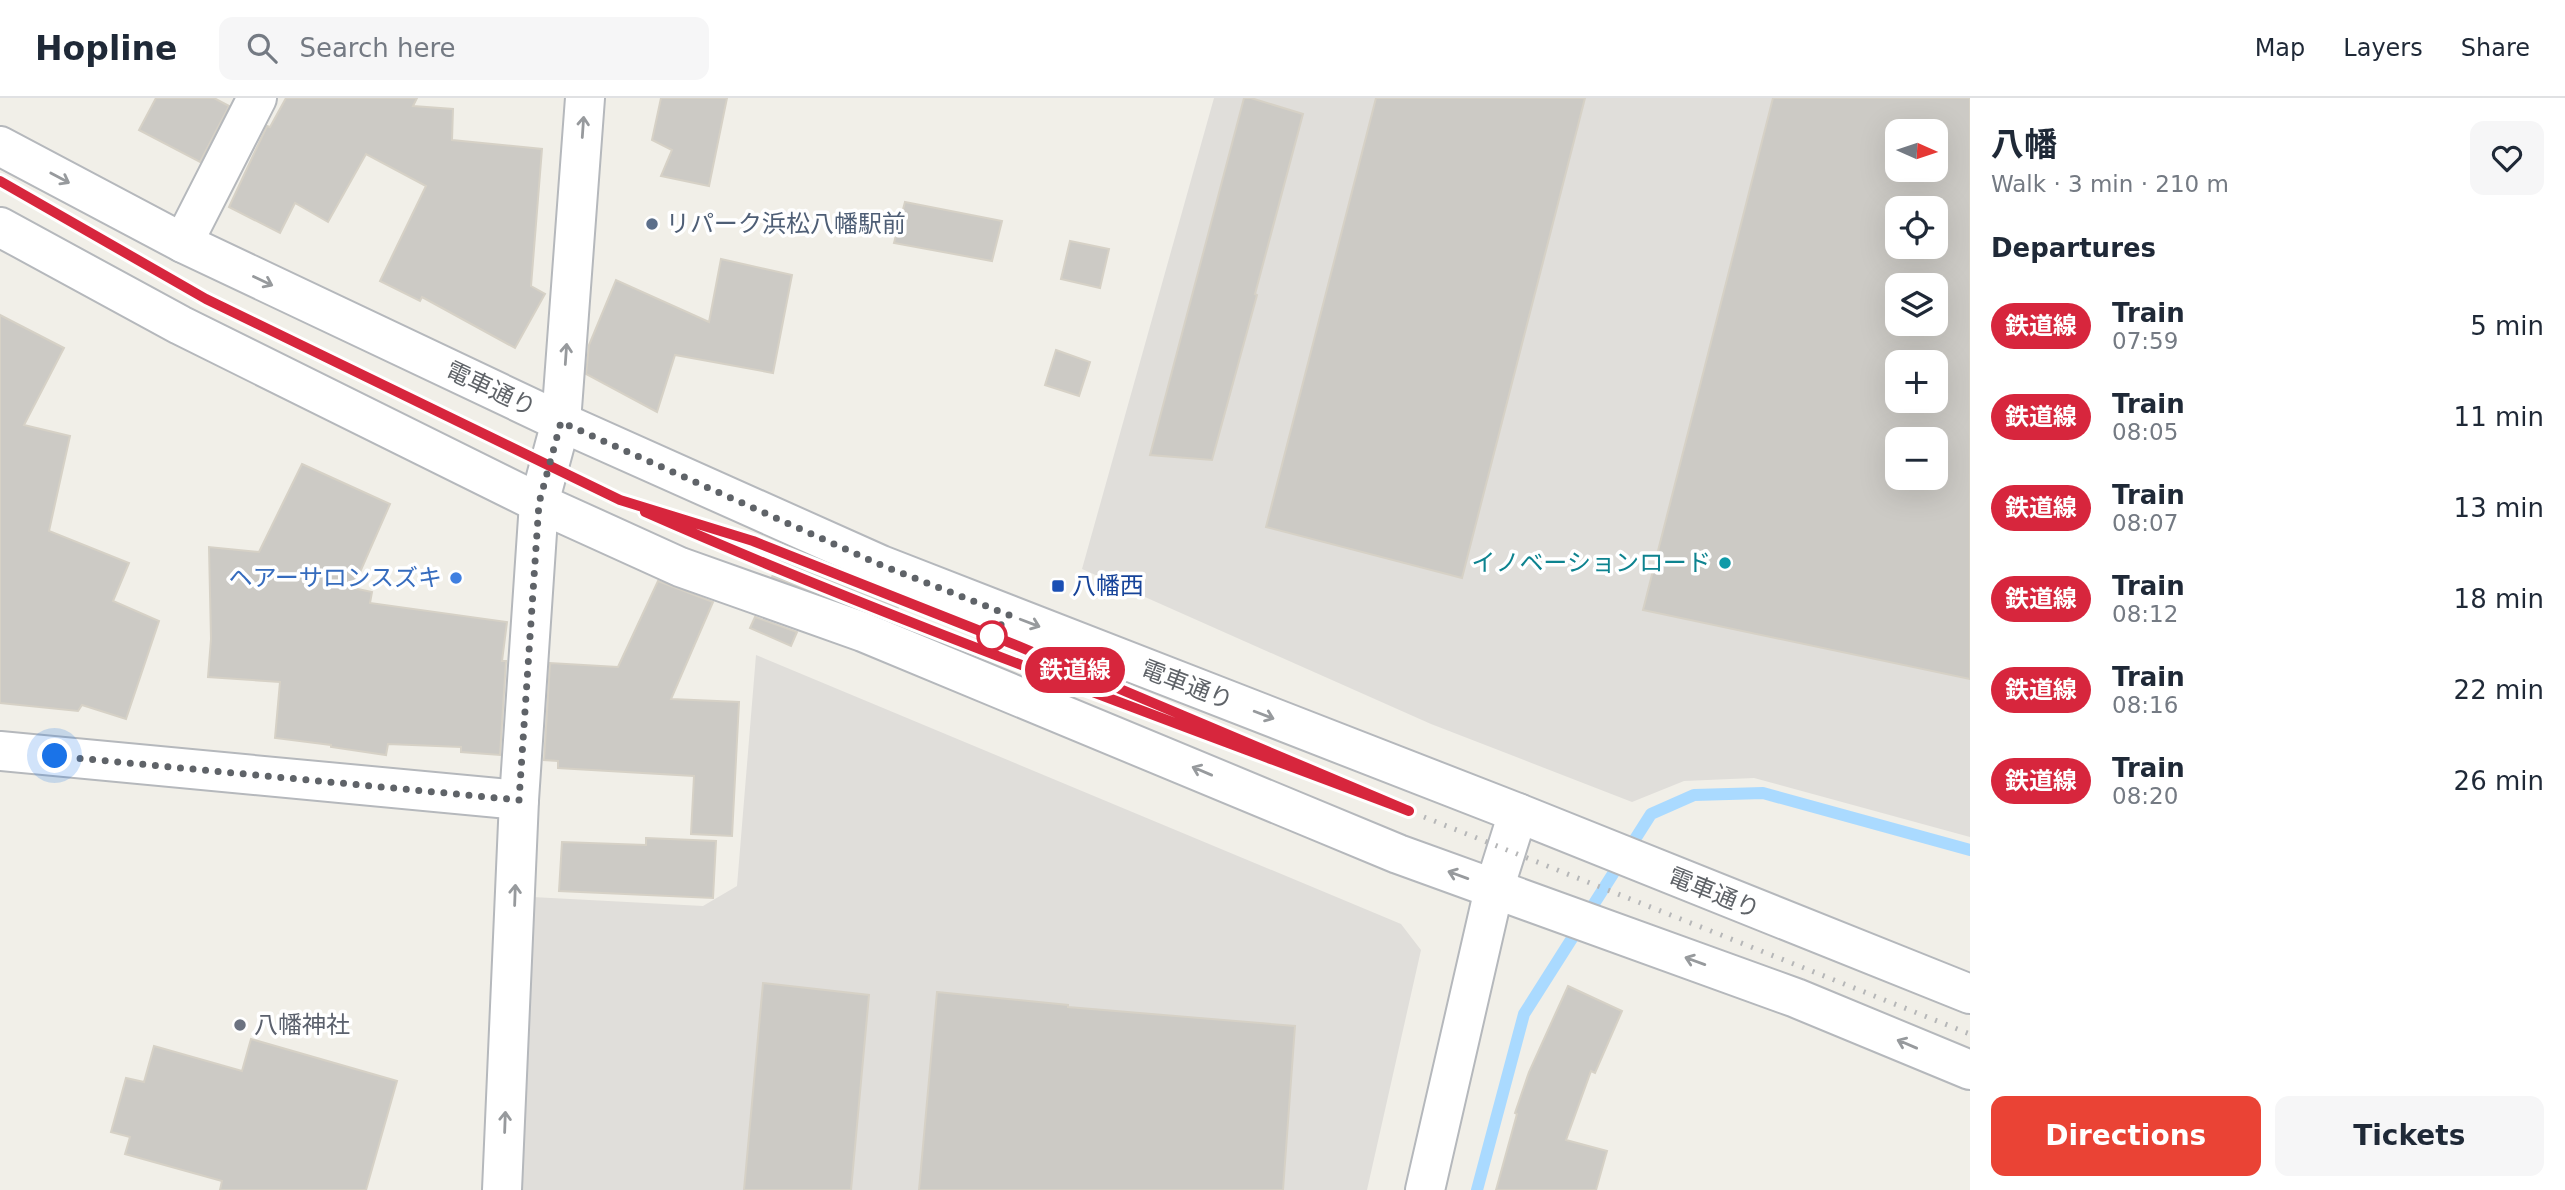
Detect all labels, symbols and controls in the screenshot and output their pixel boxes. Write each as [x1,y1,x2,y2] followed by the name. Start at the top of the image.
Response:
[219,17,709,80] search box
[35,29,177,68] text: Hopline
[243,29,281,67] icon: search
[299,33,456,63] text: Search here
[2255,34,2305,62] text: Map
[2343,34,2423,62] text: Layers
[2461,34,2530,62] text: Share
[576,116,589,139] one-way arrow
[1885,119,1948,182] north arrow
[1885,119,1948,490] map controls
[2470,121,2544,195] button: heart
[1991,125,2057,164] text: 八幡
[49,171,70,185] one-way arrow
[1991,171,2229,197] text: Walk · 3 min · 210 m
[1885,196,1948,259] button: locate
[666,210,906,238] place label: リパーク浜松八幡駅前
[644,216,660,232] marker: リパーク浜松八幡駅前
[1991,233,2156,263] text: Departures
[1885,273,1948,336] button: layers
[252,275,273,288] one-way arrow
[2112,298,2185,328] text: Train
[2470,311,2544,341] text: 5 min
[2005,312,2077,340] text: 鉄道線
[2112,328,2178,354] text: 07:59
[560,343,573,366] one-way arrow
[1885,350,1948,413] button: +
[442,356,540,422] street label: 電車通り
[2112,389,2185,419] text: Train
[2454,402,2544,432] text: 11 min
[2005,403,2077,431] text: 鉄道線
[2112,419,2178,445] text: 08:05
[1885,427,1948,490] button: −
[2112,480,2185,510] text: Train
[2454,493,2544,523] text: 13 min
[2005,494,2077,522] text: 鉄道線
[2112,510,2178,536] text: 08:07
[1471,549,1711,577] place label: イノベーションロード
[1717,555,1733,571] marker: イノベーションロード
[228,564,442,592] place label: ヘアーサロンスズキ
[448,570,464,586] marker: ヘアーサロンスズキ
[2112,571,2185,601] text: Train
[1072,572,1144,600] place label: 八幡西
[1050,578,1066,594] marker: 八幡西
[2454,584,2544,614] text: 18 min
[2005,585,2077,613] text: 鉄道線
[2112,601,2178,627] text: 08:12
[1018,618,1040,631] one-way arrow
[977,621,1007,651] unlabelled marker
[1035,647,1115,693] line badge: 鉄道線
[1137,655,1237,715] street label: 電車通り
[1039,656,1111,684] text: 鉄道線
[2112,662,2185,692] text: Train
[2454,675,2544,705] text: 22 min
[2005,676,2077,704] text: 鉄道線
[2112,692,2178,718] text: 08:16
[1253,710,1275,723] one-way arrow
[37,738,72,773] your location
[2112,753,2185,783] text: Train
[1192,764,1213,777] one-way arrow
[2454,766,2544,796] text: 26 min
[2005,767,2077,795] text: 鉄道線
[2112,783,2178,809] text: 08:20
[1664,862,1764,924] street label: 電車通り
[1448,868,1470,881] one-way arrow
[508,883,521,906] one-way arrow
[1685,954,1707,966] one-way arrow
[254,1011,350,1039] place label: 八幡神社
[232,1017,248,1033] marker: 八幡神社
[1897,1037,1918,1050] one-way arrow
[1991,1096,2261,1176] button: Directions
[2275,1096,2544,1176] button: Tickets
[498,1111,511,1134] one-way arrow

